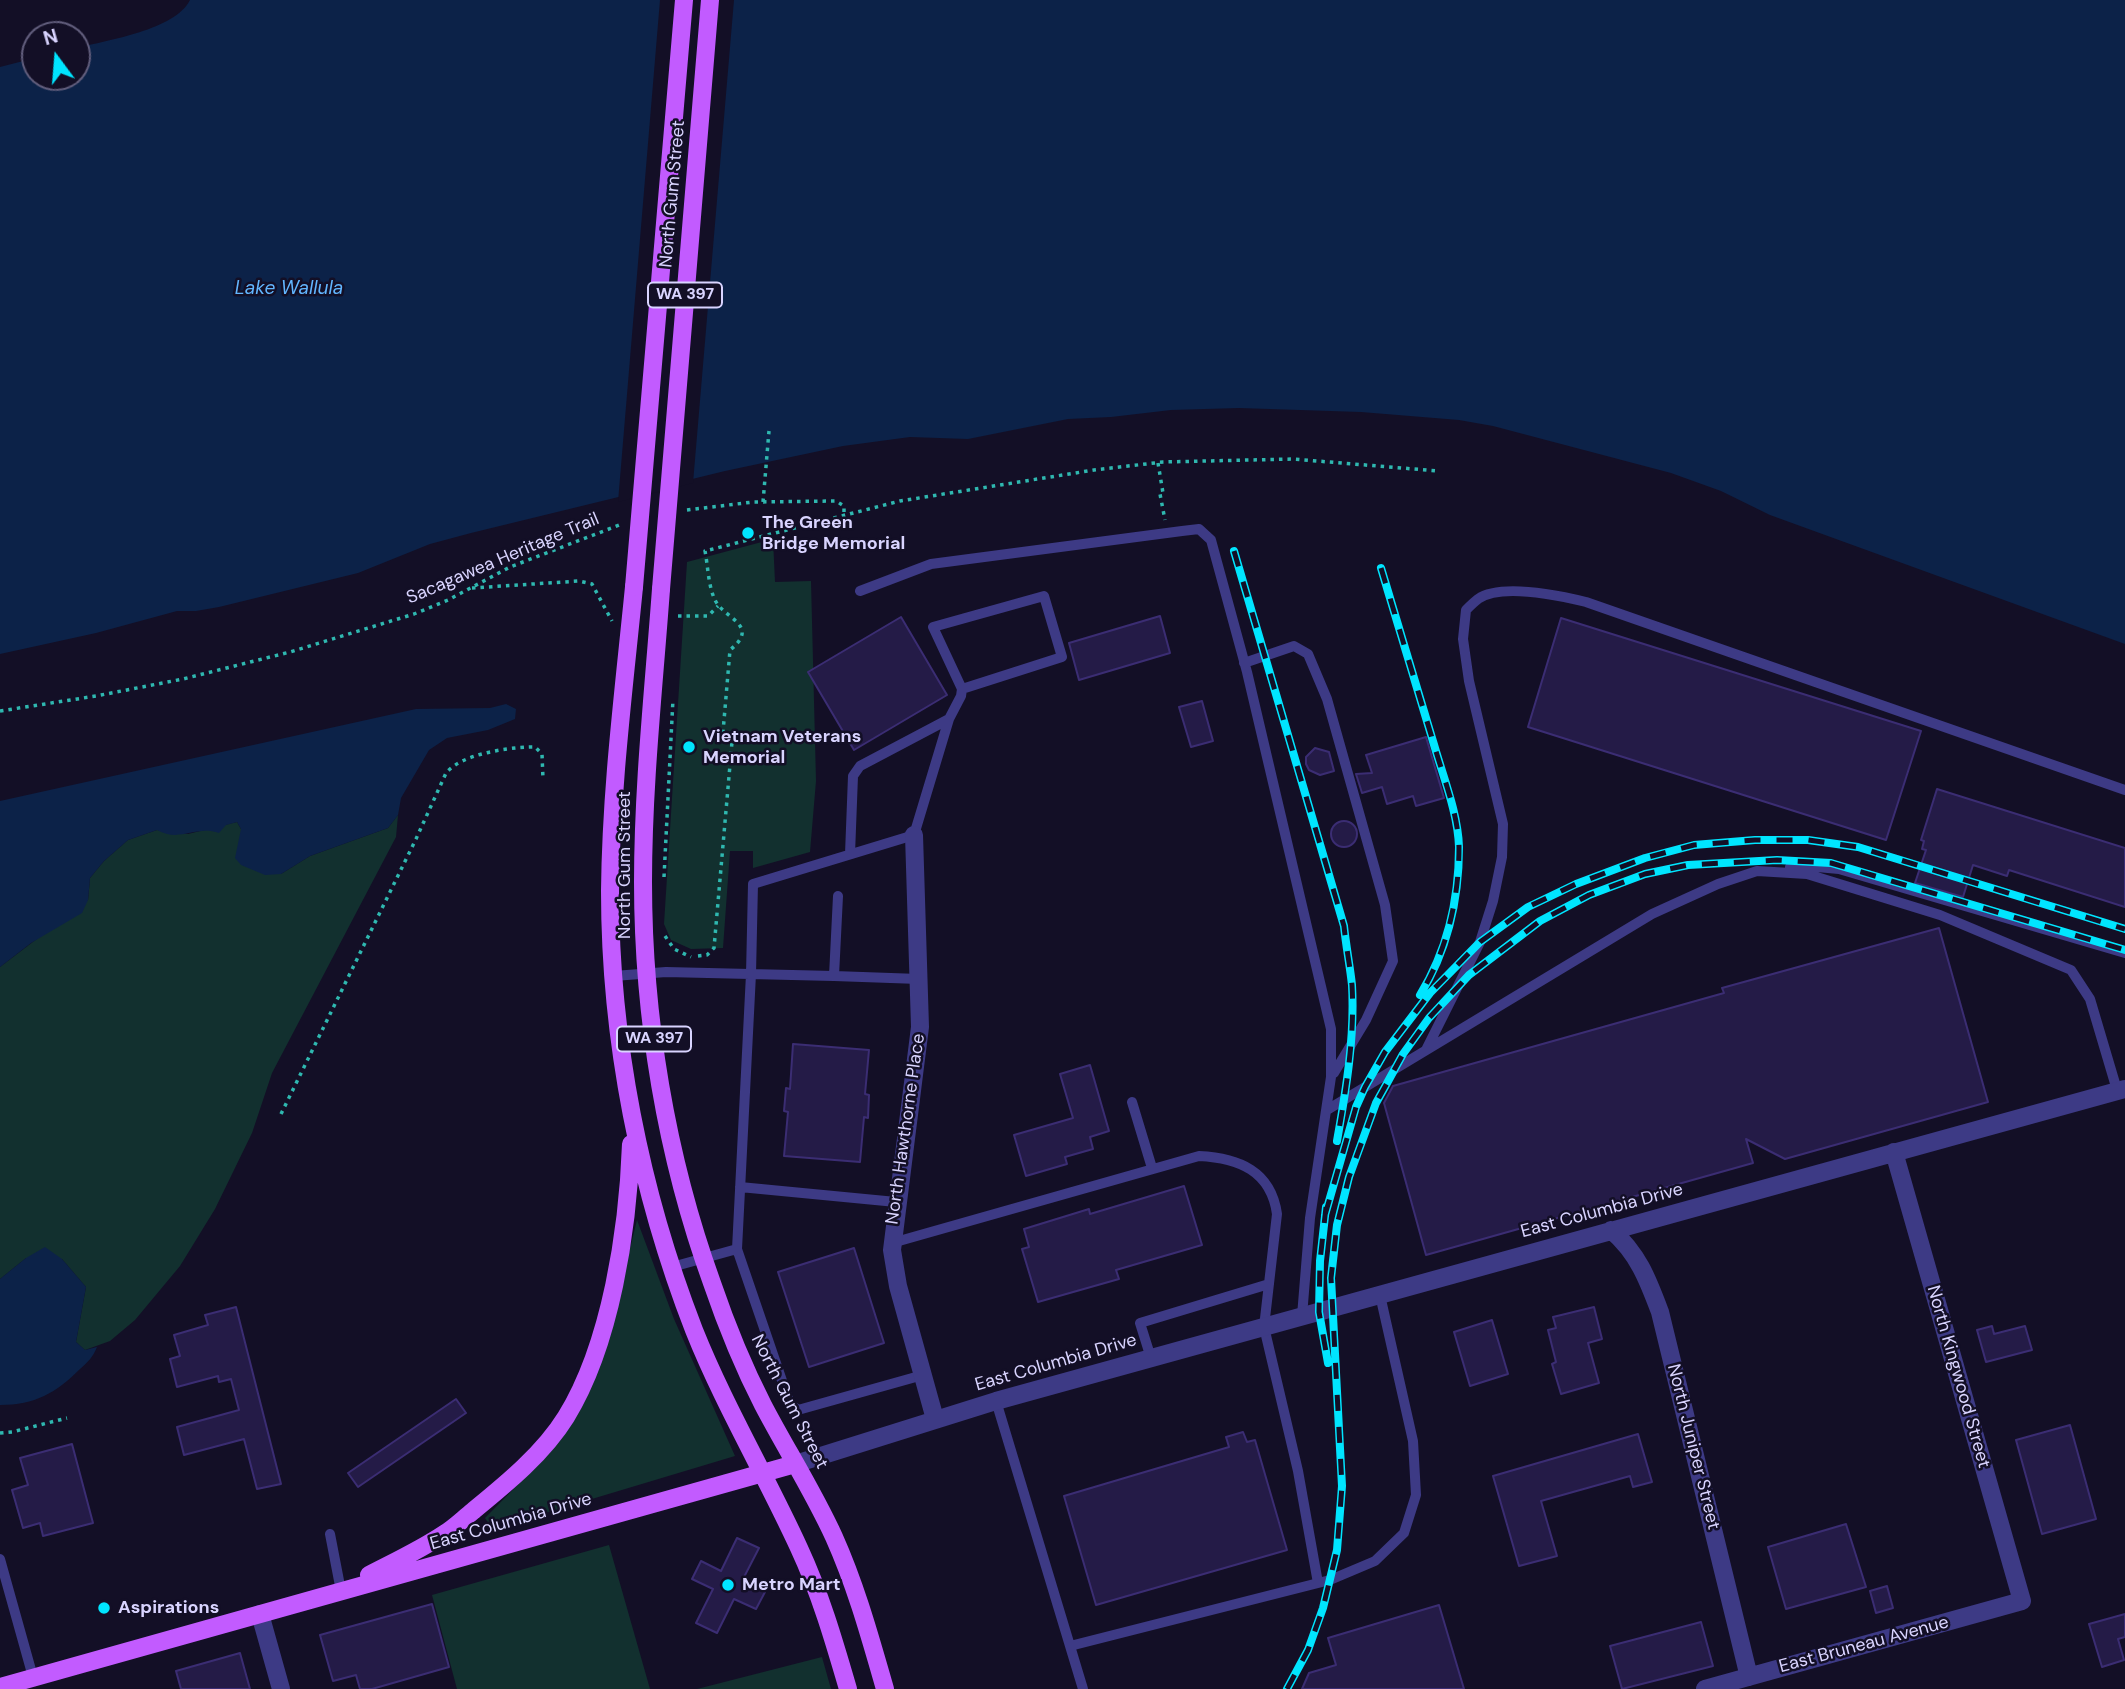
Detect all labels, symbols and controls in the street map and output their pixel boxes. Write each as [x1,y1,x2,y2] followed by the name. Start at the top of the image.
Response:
[21,21,91,91] north arrow
[41,23,61,51] text: N
[656,119,690,269] street label: North Gum Street
[235,278,343,300] water label: Lake Wallula
[648,282,722,308] road number: WA 397
[403,509,603,609] street label: Sacagawea Heritage Trail
[762,512,905,554] place label: The Green Bridge Memorial
[740,525,756,541] marker: The Green Bridge Memorial
[703,726,861,768] place label: Vietnam Veterans Memorial
[681,739,697,755] marker: Vietnam Veterans Memorial
[614,791,636,939] street label: North Gum Street
[617,1026,691,1051] road number: WA 397
[882,1032,930,1226] street label: North Hawthorne Place
[1518,1179,1686,1243] street label: East Columbia Drive
[1922,1283,1994,1471] street label: North Kingwood Street
[973,1330,1139,1396] street label: East Columbia Drive
[746,1331,832,1473] street label: North Gum Street
[1662,1362,1724,1532] street label: North Juniper Street
[428,1489,594,1555] street label: East Columbia Drive
[742,1574,841,1596] place label: Metro Mart
[720,1577,736,1593] marker: Metro Mart
[118,1597,219,1619] place label: Aspirations
[96,1600,112,1616] marker: Aspirations
[1777,1612,1951,1678] street label: East Bruneau Avenue

